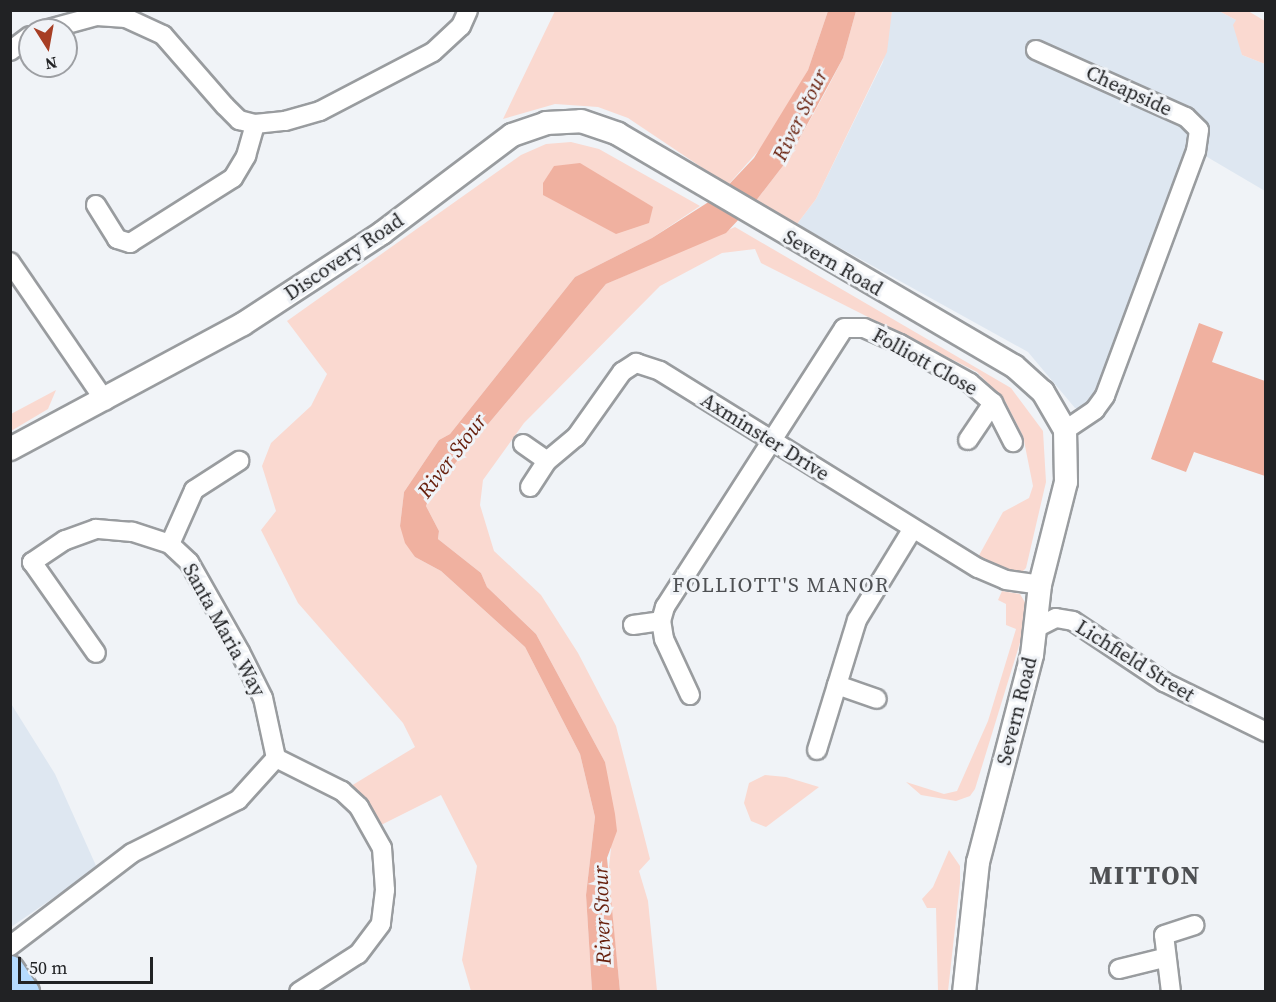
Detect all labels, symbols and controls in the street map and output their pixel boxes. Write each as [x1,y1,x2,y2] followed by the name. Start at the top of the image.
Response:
[18,18,78,78] north arrow
[43,52,59,76] text: N
[1082,61,1176,121] street label: Cheapside
[767,65,833,165] water label: River Stour
[280,208,408,306] street label: Discovery Road
[779,225,887,301] street label: Severn Road
[868,323,982,401] street label: Folliott Close
[696,388,834,486] street label: Axminster Drive
[412,409,492,503] water label: River Stour
[177,559,271,701] street label: Santa Maria Way
[672,572,890,598] district label: FOLLIOTT'S MANOR
[1071,615,1199,707] street label: Lichfield Street
[992,654,1042,768] street label: Severn Road
[1089,860,1201,892] district label: MITTON
[588,865,616,965] water label: River Stour
[21,945,156,983] scale bar
[29,955,67,980] text: 50 m

